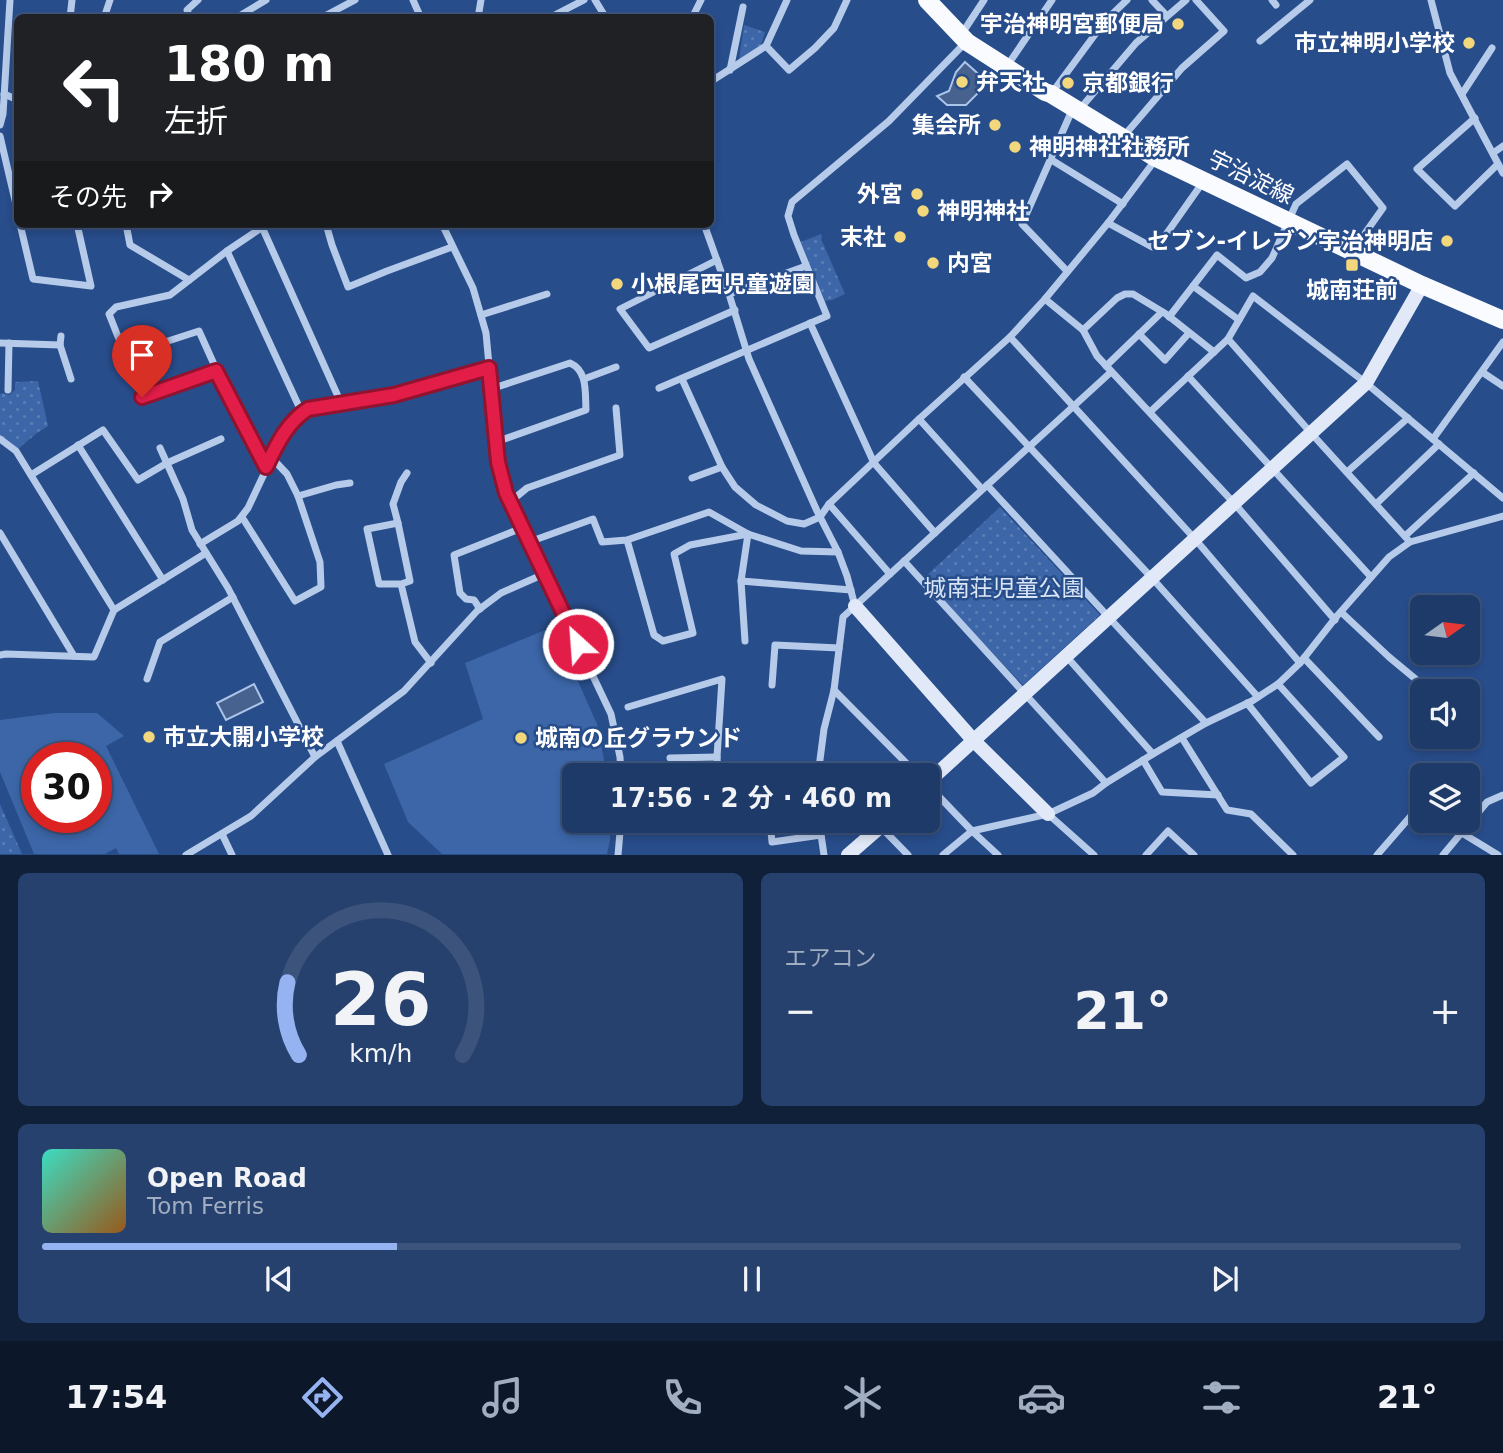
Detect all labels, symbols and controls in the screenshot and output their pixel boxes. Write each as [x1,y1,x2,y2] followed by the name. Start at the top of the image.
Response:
[980,11,1164,37] place label: 宇治神明宮郵便局
[1170,16,1186,32] marker: 宇治神明宮郵便局
[1294,30,1455,56] place label: 市立神明小学校
[1461,35,1477,51] marker: 市立神明小学校
[164,36,334,93] text: 180 m
[49,42,140,133] icon: left
[976,69,1045,95] place label: 弁天社
[1082,70,1174,96] place label: 京都銀行
[954,74,970,90] marker: 弁天社
[1060,75,1076,91] marker: 京都銀行
[164,102,228,140] text: 左折
[912,112,981,138] place label: 集会所
[987,117,1003,133] marker: 集会所
[1029,134,1190,160] place label: 神明神社社務所
[1007,139,1023,155] marker: 神明神社社務所
[1204,145,1298,209] street label: 宇治淀線
[141,175,179,213] icon: right
[857,181,903,207] place label: 外宮
[49,182,127,212] text: その先
[909,186,925,202] marker: 外宮
[937,198,1029,224] place label: 神明神社
[915,203,931,219] marker: 神明神社
[840,224,886,250] place label: 末社
[1147,228,1433,254] place label: セブン-イレブン宇治神明店
[892,229,908,245] marker: 末社
[1439,233,1455,249] marker: セブン-イレブン宇治神明店
[947,250,993,276] place label: 内宮
[925,255,941,271] marker: 内宮
[1344,257,1360,273] marker: 城南荘前
[631,271,815,297] place label: 小根尾西児童遊園
[609,276,625,292] marker: 小根尾西児童遊園
[1306,277,1398,303] place label: 城南荘前
[112,325,172,397] pin
[123,336,161,374] icon: arrive
[924,575,1085,601] park label: 城南荘児童公園
[1410,595,1480,665] north arrow
[1410,595,1480,833] map controls
[541,607,615,681] position arrow
[1410,679,1480,749] button: sound
[163,724,324,750] place label: 市立大開小学校
[535,725,742,751] place label: 城南の丘グラウンド
[141,729,157,745] marker: 市立大開小学校
[513,730,529,746] marker: 城南の丘グラウンド
[21,742,112,833] speed limit sign: 30
[1410,763,1480,833] button: layers
[610,783,892,813] text: 17:56 · 2 分 · 460 m
[785,945,877,971] text: エアコン
[330,958,431,1043] text: 26
[1074,981,1172,1041] text: 21°
[785,989,816,1033] text: −
[1429,989,1461,1033] text: +
[349,1039,412,1068] text: km/h
[147,1163,307,1193] text: Open Road
[147,1193,264,1219] text: Tom Ferris
[260,1260,298,1298] icon: previous
[733,1260,771,1298] icon: pause
[1206,1260,1244,1298] icon: next
[298,1373,347,1422] icon: directions
[478,1373,527,1422] icon: music
[658,1373,707,1422] icon: phone
[838,1373,887,1422] icon: climate
[1017,1373,1066,1422] icon: car
[1197,1373,1246,1422] icon: filters
[65,1378,167,1416] text: 17:54
[1377,1378,1437,1416] text: 21°

